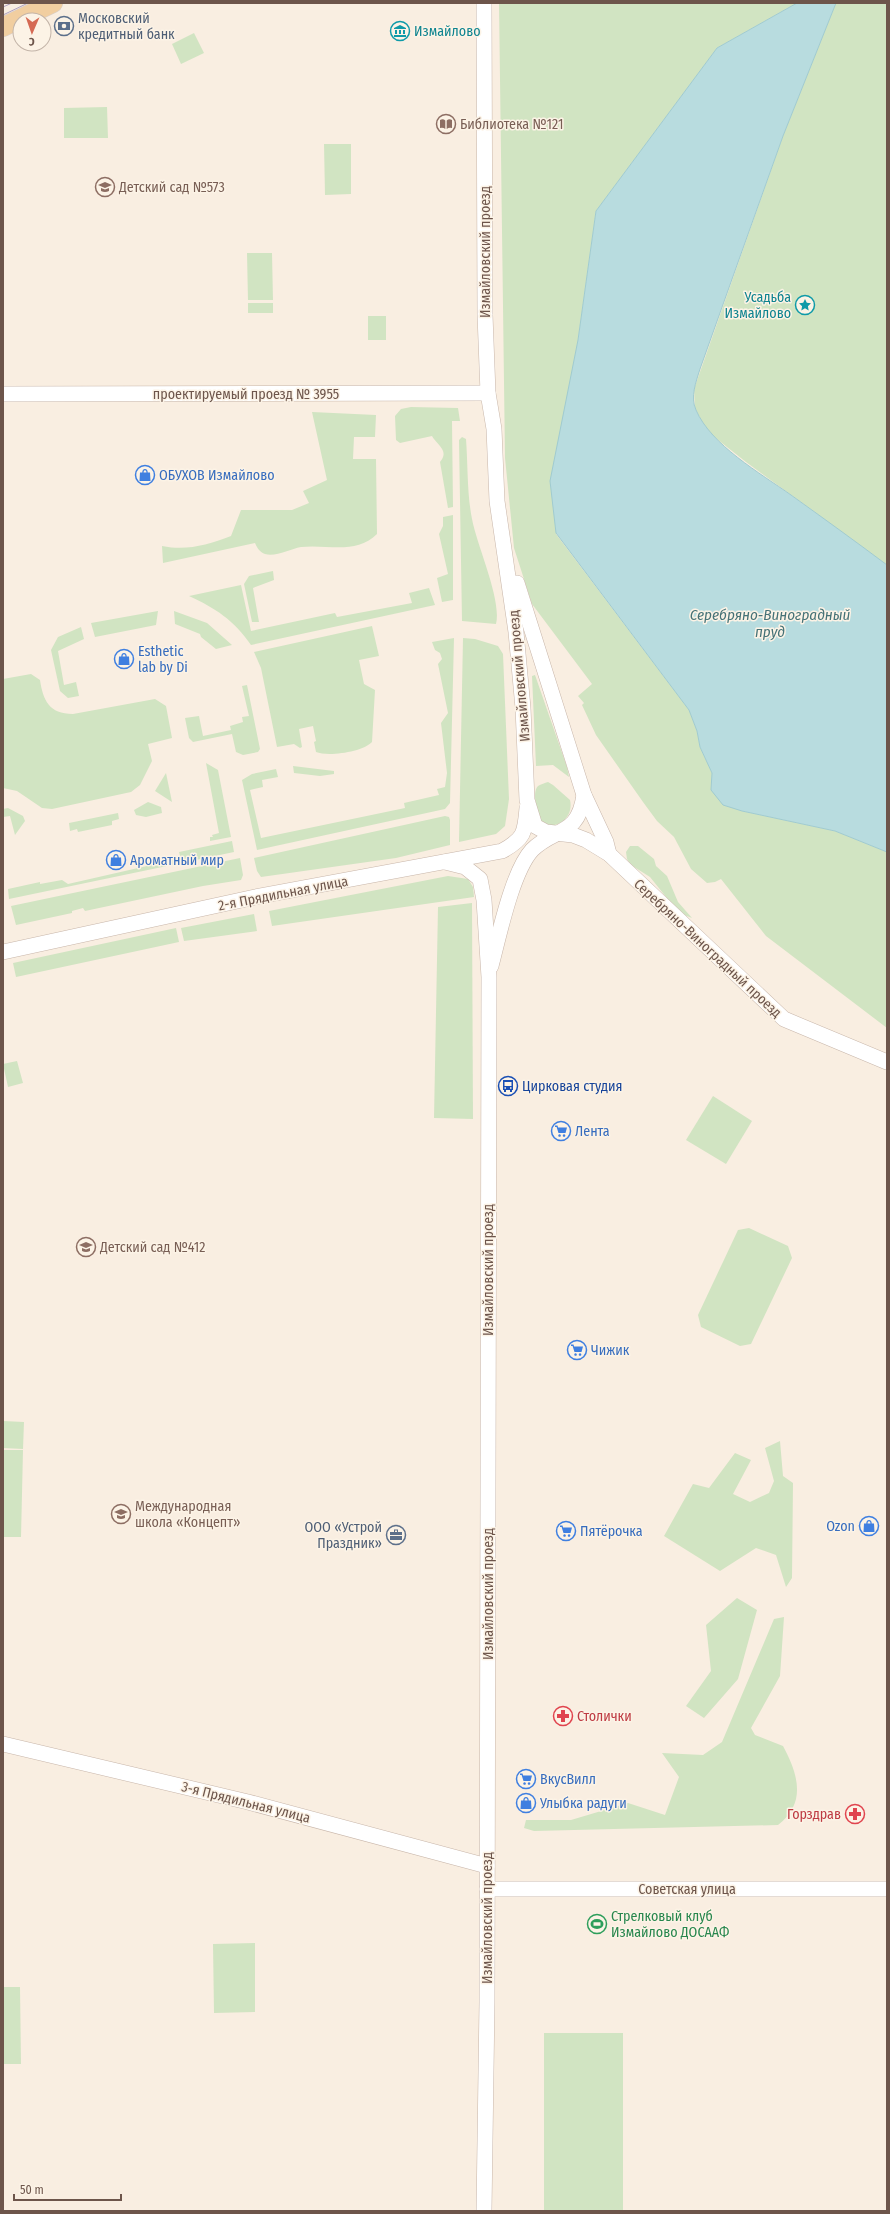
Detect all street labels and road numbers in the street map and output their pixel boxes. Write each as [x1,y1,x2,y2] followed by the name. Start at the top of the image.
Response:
[477,186,494,318] street label: Измайловский проезд
[153,386,339,403] street label: проектируемый проезд № 3955
[505,609,534,742] street label: Измайловский проезд
[217,873,350,914] street label: 2-я Прядильная улица
[630,875,785,1021] street label: Серебряно-Виноградный проезд
[480,1204,497,1336] street label: Измайловский проезд
[480,1528,497,1660] street label: Измайловский проезд
[180,1778,312,1827] street label: 3-я Прядильная улица
[479,1852,496,1984] street label: Измайловский проезд
[638,1881,736,1898] street label: Советская улица

